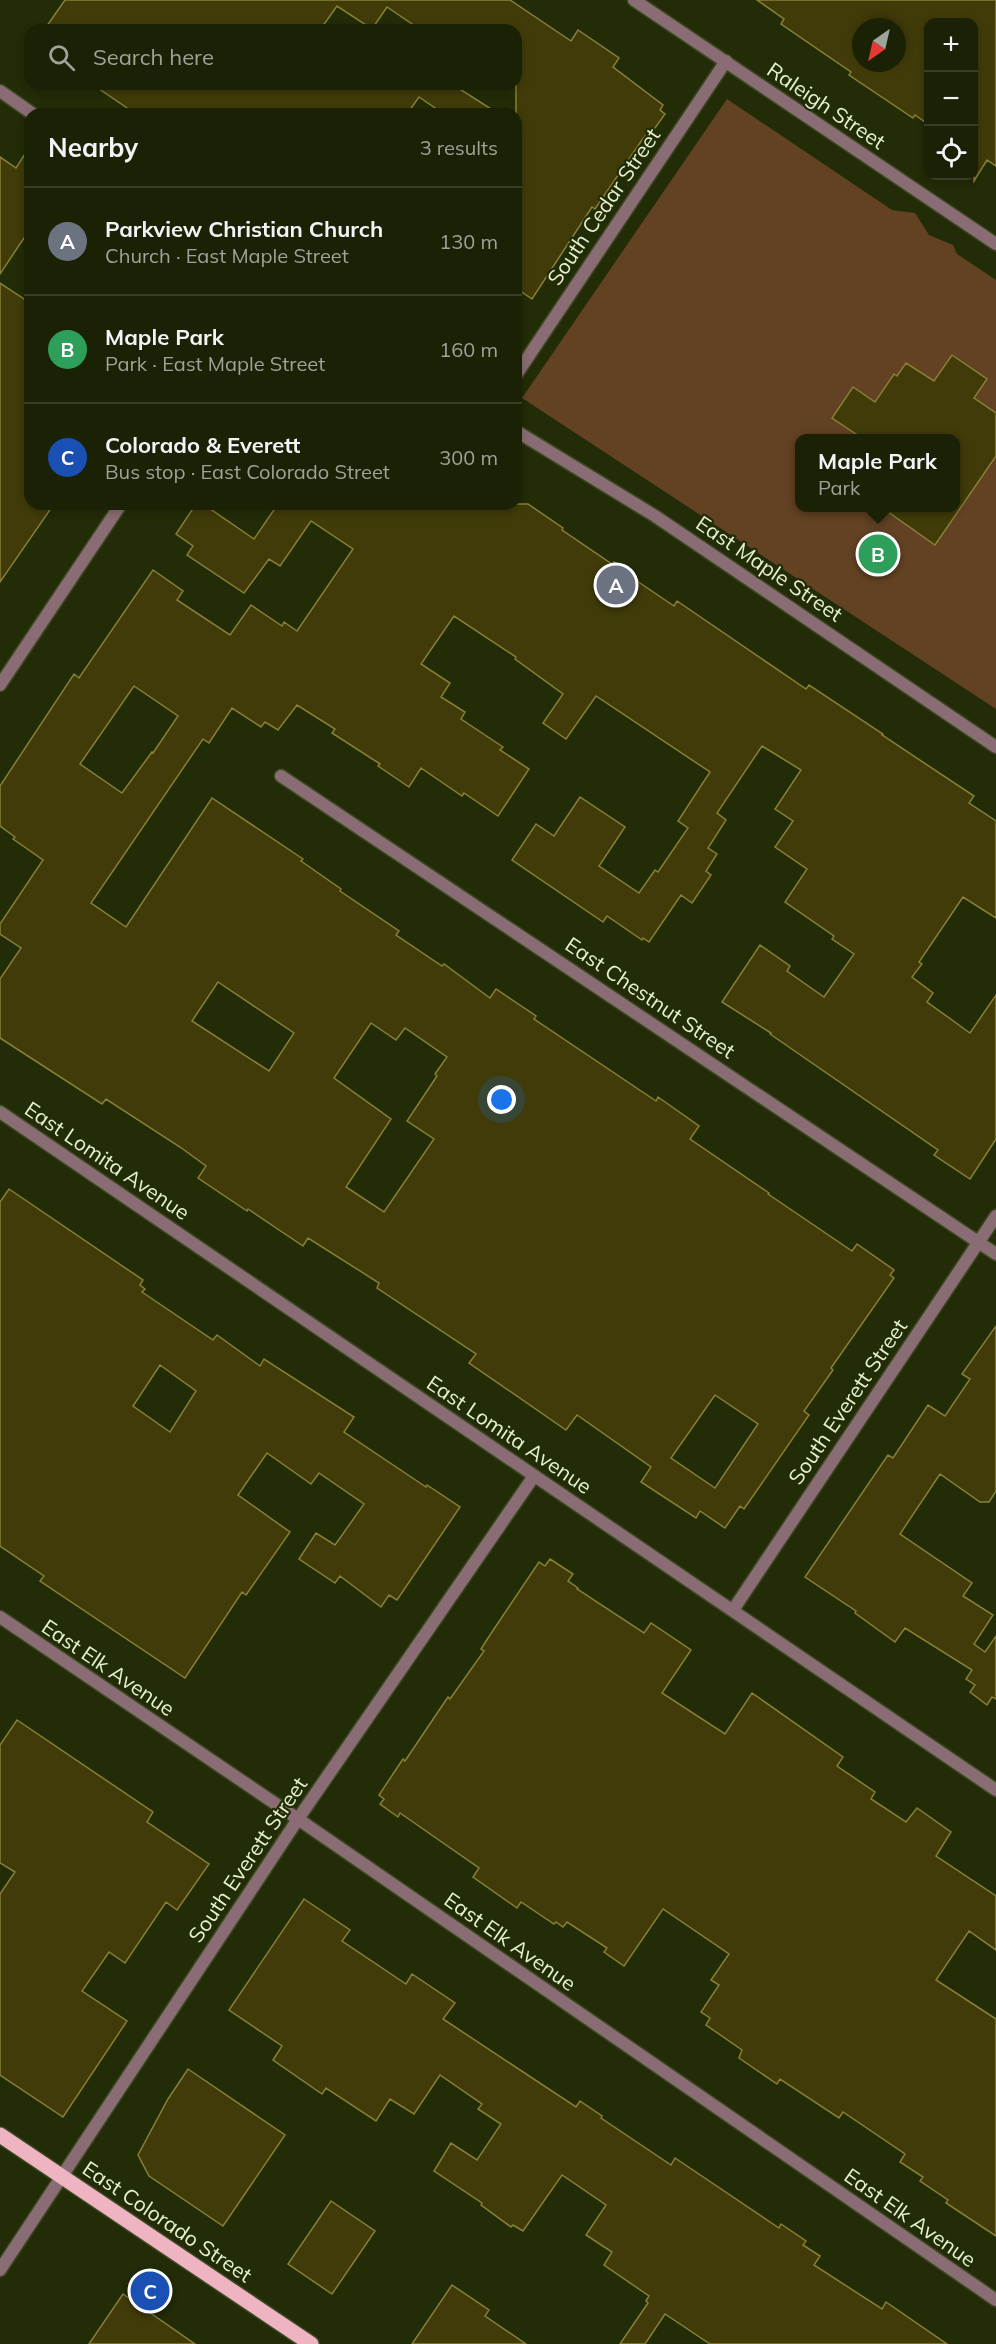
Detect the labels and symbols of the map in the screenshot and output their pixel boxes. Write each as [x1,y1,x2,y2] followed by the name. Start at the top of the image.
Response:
[852,18,906,72] north arrow
[762,56,891,154] street label: Raleigh Street
[541,123,665,290] street label: South Cedar Street
[691,510,848,627] street label: East Maple Street
[858,532,898,576] pin: B
[596,562,636,608] pin: A
[561,931,740,1064] street label: East Chestnut Street
[487,1085,516,1114] your location
[20,1095,195,1225] street label: East Lomita Avenue
[782,1314,912,1489] street label: South Everett Street
[422,1369,597,1499] street label: East Lomita Avenue
[37,1613,180,1721] street label: East Elk Avenue
[182,1772,312,1947] street label: South Everett Street
[440,1886,581,1996] street label: East Elk Avenue
[78,2155,257,2288] street label: East Colorado Street
[840,2162,981,2272] street label: East Elk Avenue
[130,2268,170,2314] pin: C

